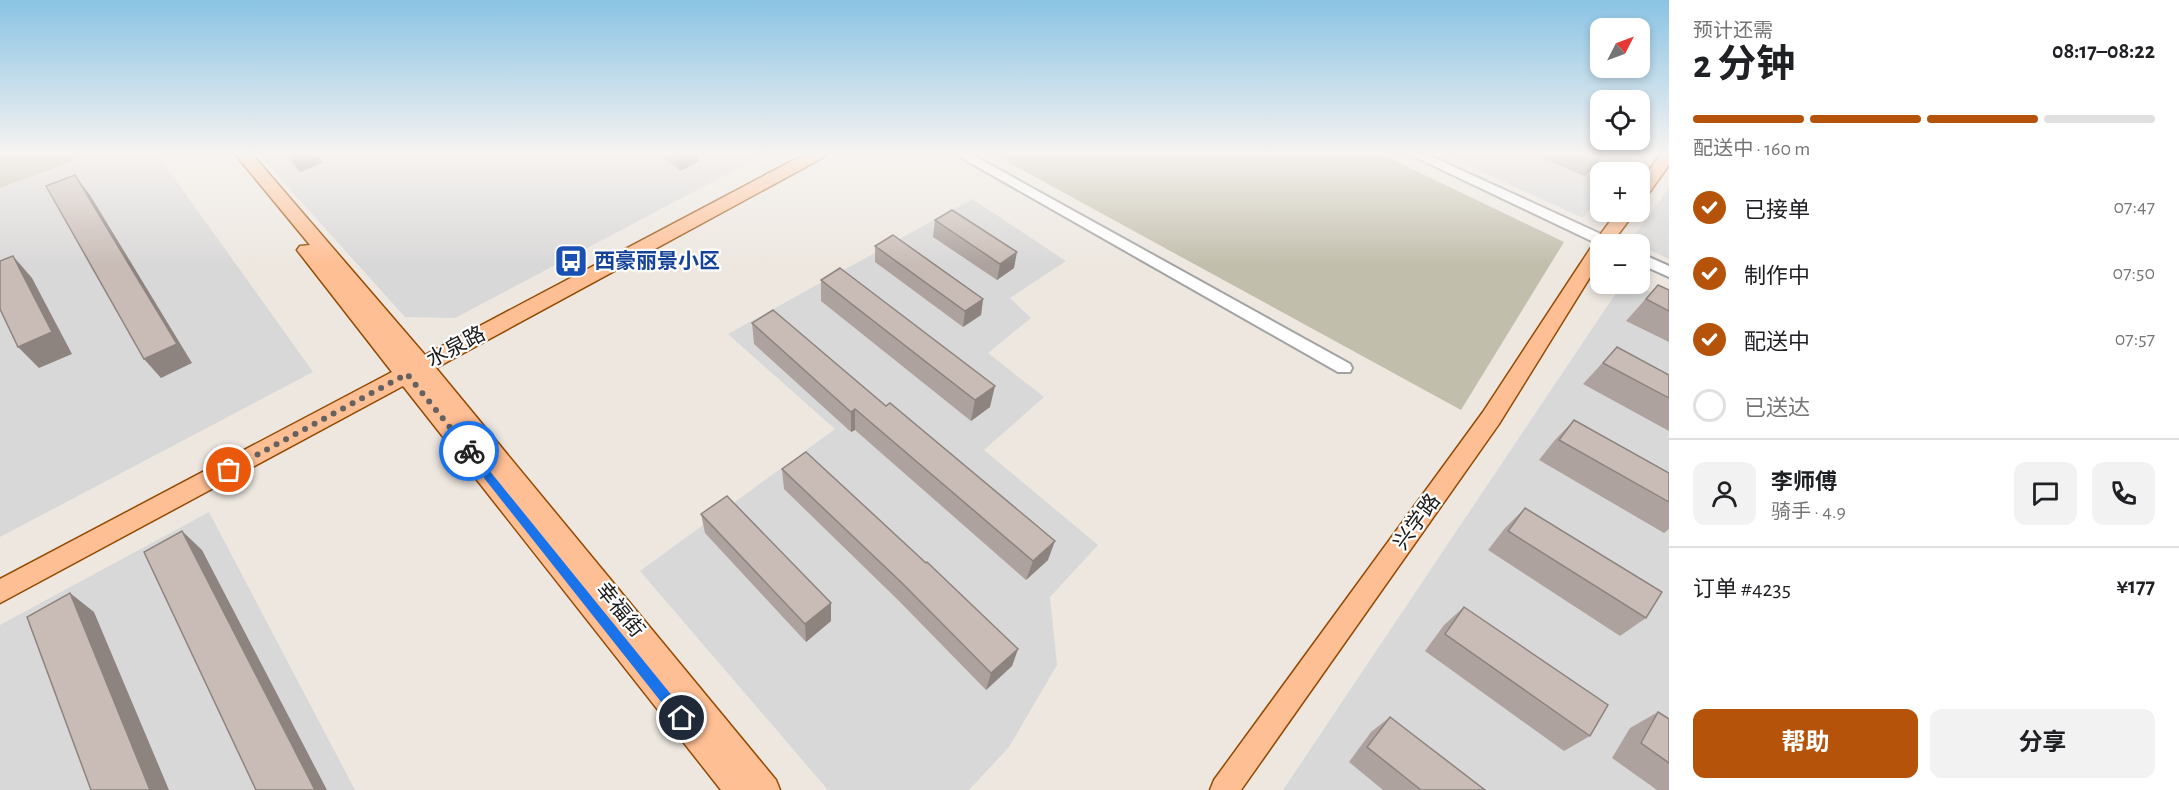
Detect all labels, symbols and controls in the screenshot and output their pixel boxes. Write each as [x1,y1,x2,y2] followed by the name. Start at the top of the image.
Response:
[1590,18,1650,78] north arrow
[1590,18,1650,294] map controls
[1693,21,1773,41] text: 预计还需
[2052,40,2155,62] text: 08:17–08:22
[1693,46,1795,85] text: 2 分钟
[1590,90,1650,150] button: locate
[1693,139,1810,159] text: 配送中 · 160 m
[1590,162,1650,222] button: +
[1693,191,1726,224] icon: check
[2114,197,2155,217] text: 07:47
[1744,199,1810,221] text: 已接单
[1590,234,1650,294] button: −
[553,243,589,279] bus stop icon: 西豪丽景小区
[594,249,720,272] place label: 西豪丽景小区
[1693,257,1726,290] icon: check
[2113,263,2155,283] text: 07:50
[1744,265,1810,287] text: 制作中
[423,322,489,371] street label: 水泉路
[1693,323,1726,356] icon: check
[2115,329,2155,349] text: 07:57
[1744,331,1810,353] text: 配送中
[1744,397,1810,419] text: 已送达
[439,421,499,481] courier
[453,435,486,468] icon: bike
[203,444,254,495] pin
[212,453,245,486] icon: bag
[1693,462,1756,525] button: person
[2014,462,2077,525] button: chat
[2092,462,2155,525] button: phone
[1771,471,1837,493] text: 李师傅
[1389,490,1444,554] street label: 兴学路
[1771,502,1846,522] text: 骑手 · 4.9
[2116,575,2155,597] text: ¥177
[592,578,649,641] street label: 幸福街
[1693,578,1791,600] text: 订单 #4235
[656,692,707,743] pin
[665,701,698,734] icon: home
[1693,709,1918,778] button: 帮助
[1930,709,2155,778] button: 分享

